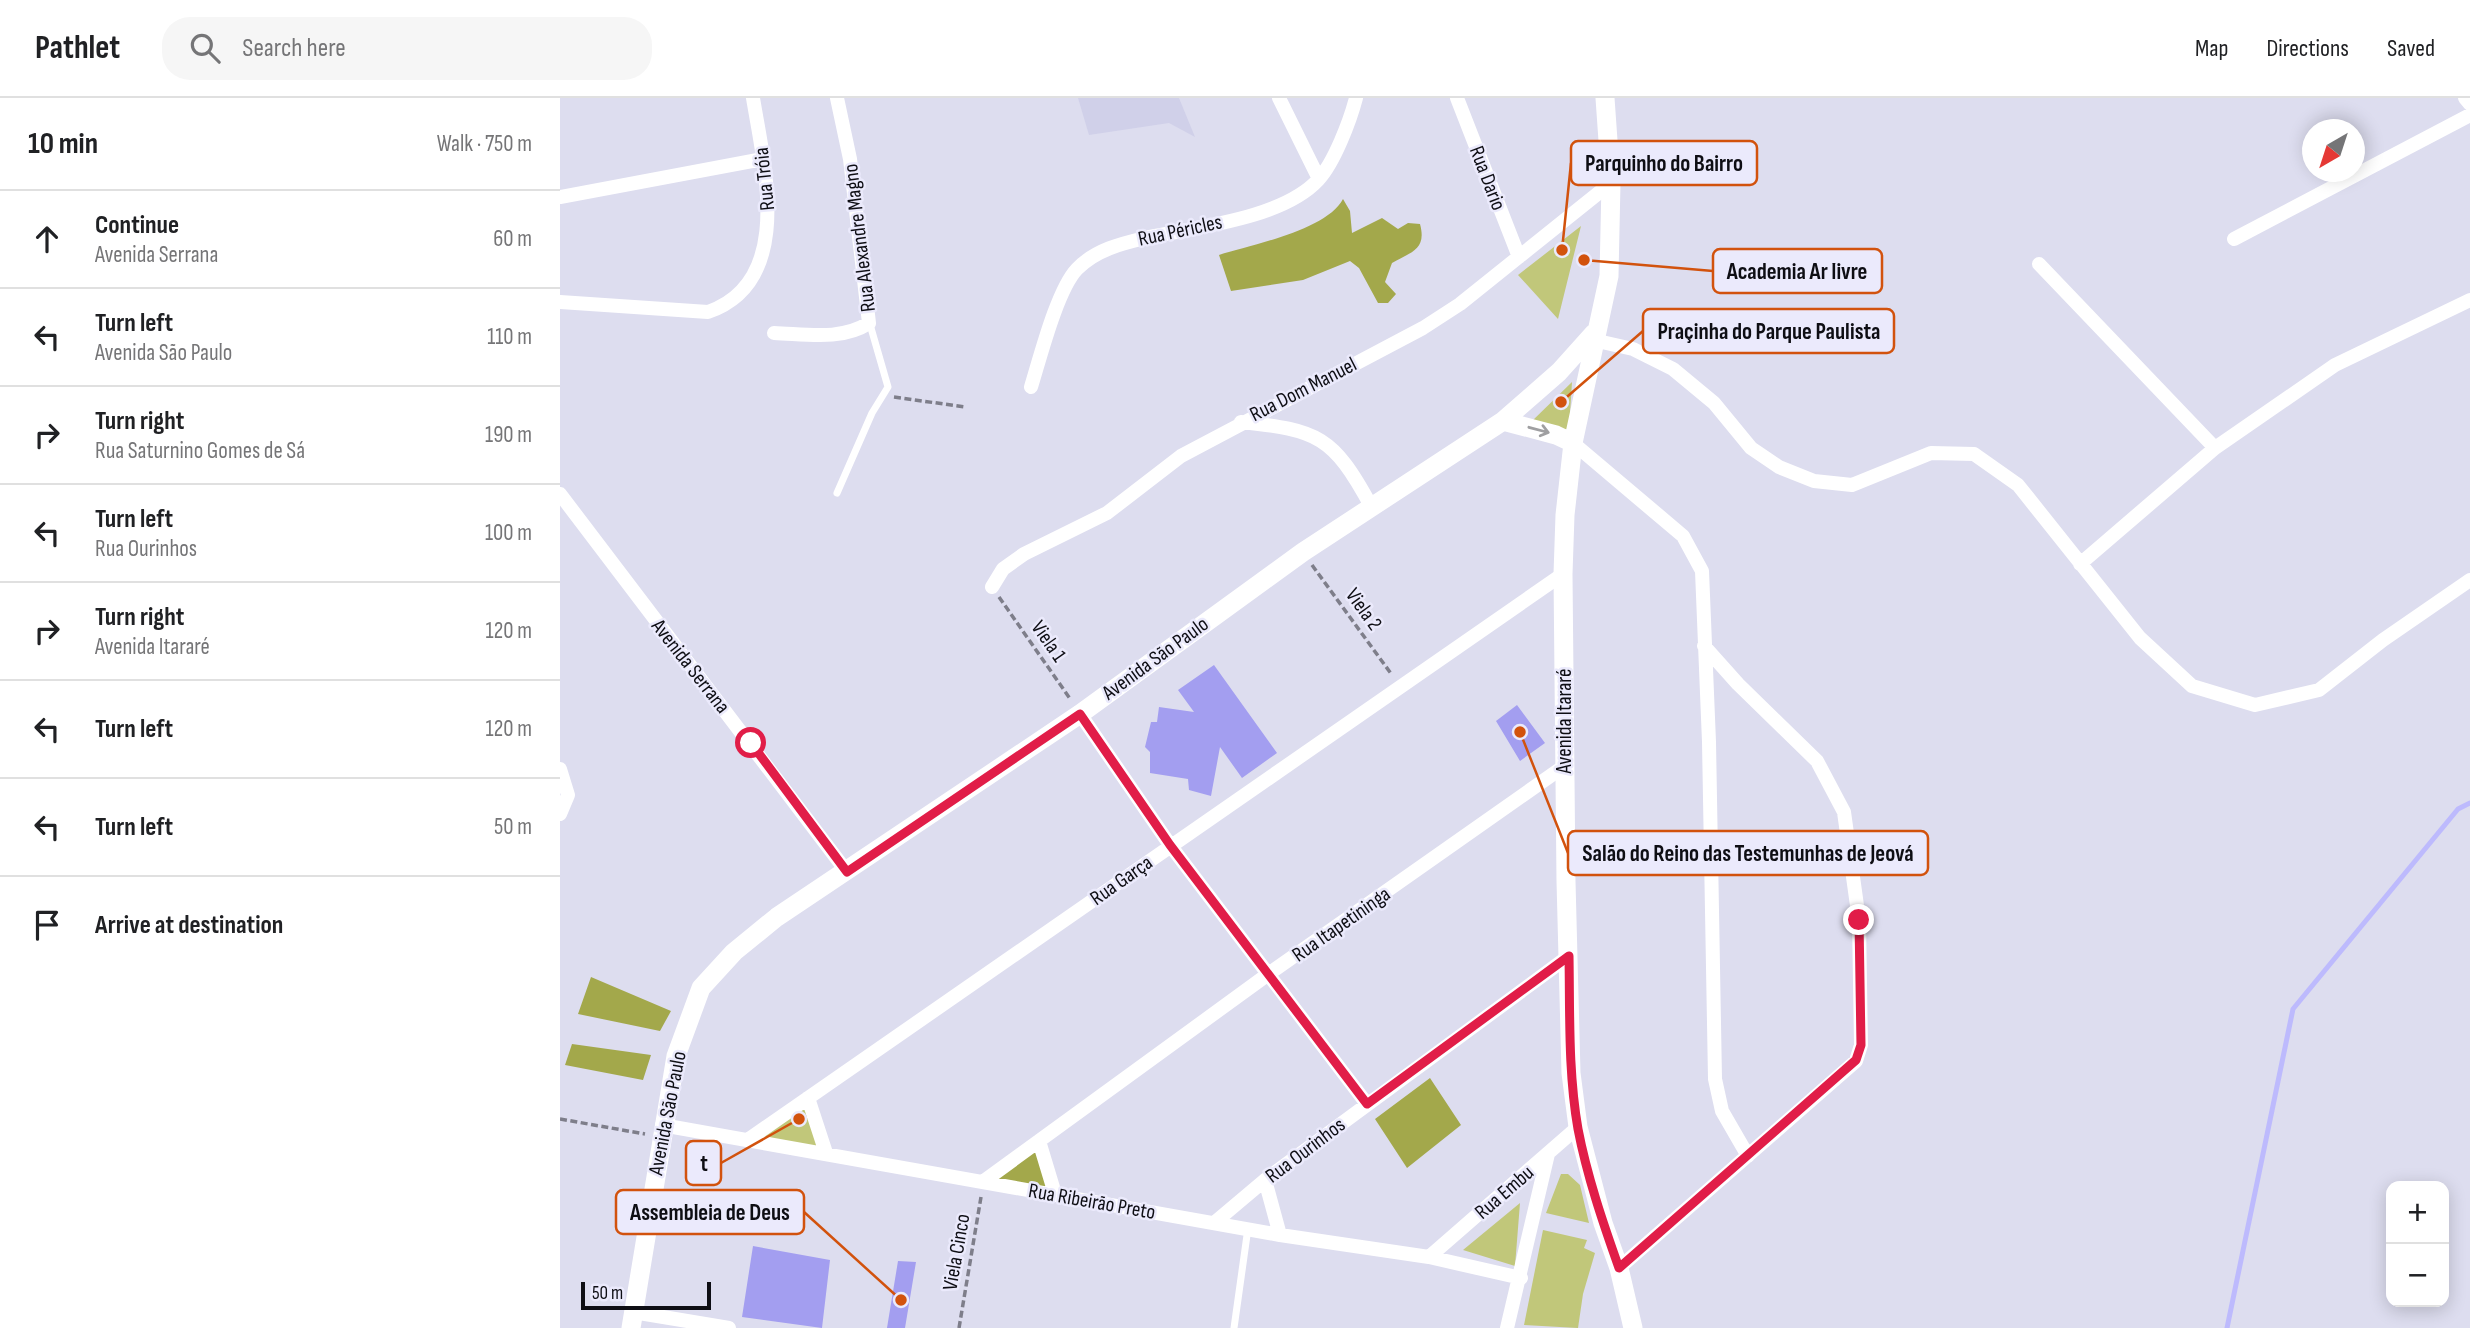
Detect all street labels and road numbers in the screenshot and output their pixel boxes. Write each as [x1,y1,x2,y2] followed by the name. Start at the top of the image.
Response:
[1464,143,1511,214] street label: Rua Dario
[749,146,780,212] street label: Rua Tróia
[838,162,881,313] street label: Rua Alexandre Magno
[1136,209,1224,252] street label: Rua Péricles
[1246,352,1361,427] street label: Rua Dom Manuel
[1340,583,1387,635] street label: Viela 2
[1096,611,1213,706] street label: Avenida São Paulo
[645,613,735,718] street label: Avenida Serrana
[1026,616,1072,667] street label: Viela 1
[1552,669,1577,774] street label: Avenida Itararé
[1085,850,1157,911] street label: Rua Garça
[1287,881,1395,967] street label: Rua Itapetininga
[643,1049,692,1178] street label: Avenida São Paulo
[1261,1112,1350,1188] street label: Rua Ourinhos
[1470,1160,1539,1225] street label: Rua Embu
[1027,1178,1157,1225] street label: Rua Ribeirão Preto
[937,1212,976,1292] street label: Viela Cinco

